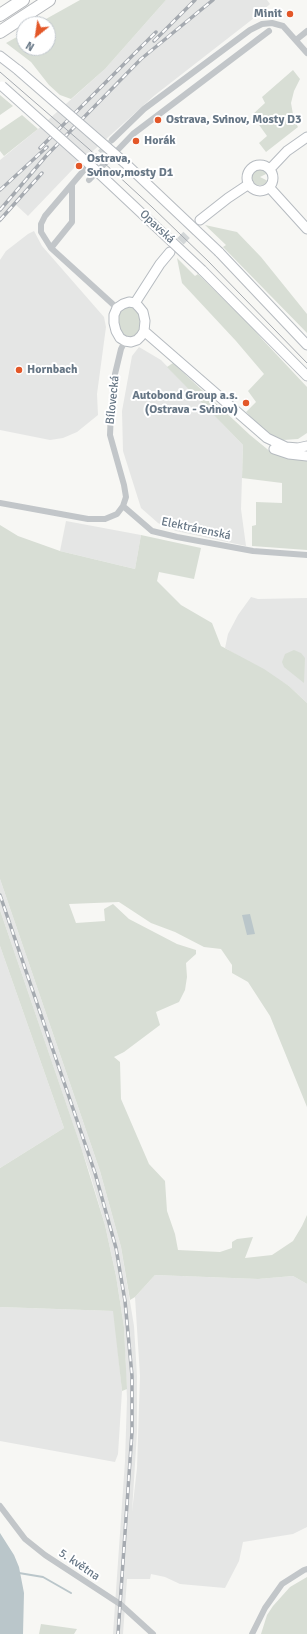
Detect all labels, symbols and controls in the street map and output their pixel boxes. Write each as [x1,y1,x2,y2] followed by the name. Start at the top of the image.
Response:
[254,7,282,21] place label: Minit
[285,9,295,19] marker: Minit
[16,16,56,56] north arrow
[24,38,37,54] text: N
[166,113,302,127] place label: Ostrava, Svinov, Mosty D3
[153,115,163,125] marker: Ostrava, Svinov, Mosty D3
[144,134,176,148] place label: Horák
[131,136,141,146] marker: Horák
[87,152,173,180] place label: Ostrava, Svinov,mosty D1
[74,161,84,171] marker: Ostrava, Svinov,mosty D1
[136,207,178,247] street label: Opavská
[27,363,78,377] place label: Hornbach
[14,365,24,375] marker: Hornbach
[103,375,123,425] street label: Bílovecká
[132,389,238,417] place label: Autobond Group a.s. (Ostrava - Svinov)
[241,398,251,408] marker: Autobond Group a.s. (Ostrava - Svinov)
[160,515,232,543] street label: Elektrárenská
[56,1546,102,1584] street label: 5. května

